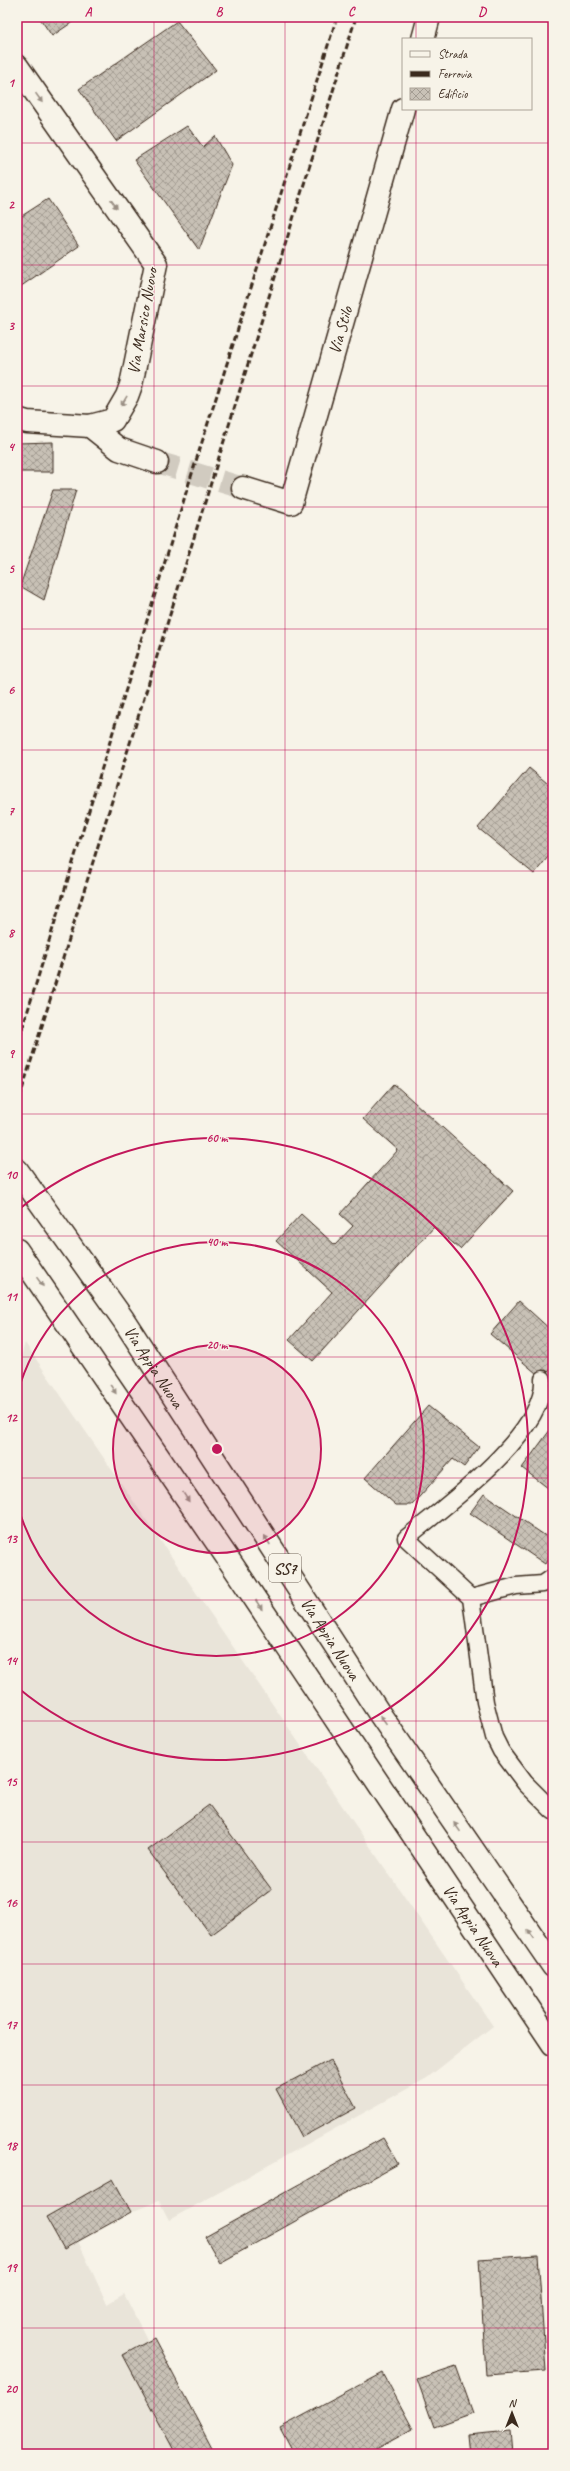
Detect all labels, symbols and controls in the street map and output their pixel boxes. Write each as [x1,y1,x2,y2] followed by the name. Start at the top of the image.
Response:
[85,4,93,20] text: A
[216,4,224,20] text: B
[348,4,356,20] text: C
[478,4,487,20] text: D
[402,38,532,110] legend
[438,46,468,62] text: Strada
[438,66,472,82] text: Ferrovia
[8,75,16,91] text: 1
[438,86,468,102] text: Edificio
[35,93,43,103] one-way arrow
[8,197,15,213] text: 2
[110,199,118,210] one-way arrow
[123,264,163,376] street label: Via Marsico Nuovo
[324,303,358,356] street label: Via Stilo
[8,318,15,334] text: 3
[120,395,127,407] one-way arrow
[8,439,16,455] text: 4
[8,561,15,577] text: 5
[8,682,15,698] text: 6
[8,803,15,819] text: 7
[8,925,16,941] text: 8
[8,1046,15,1062] text: 9
[207,1130,229,1146] text: 60 m
[5,1167,18,1183] text: 10
[207,1234,228,1250] text: 40 m
[36,1277,44,1287] one-way arrow
[5,1289,19,1305] text: 11
[119,1322,189,1414] street label: Via Appia Nuova
[207,1337,228,1353] text: 20 m
[109,1384,117,1395] one-way arrow
[5,1410,18,1426] text: 12
[210,1442,224,1456] centre of rings
[182,1492,190,1502] one-way arrow
[5,1531,18,1547] text: 13
[263,1535,271,1545] one-way arrow
[269,1554,301,1582] road number: SS7
[296,1594,366,1685] street label: Via Appia Nuova
[255,1599,263,1610] one-way arrow
[5,1653,19,1669] text: 14
[379,1715,387,1725] one-way arrow
[5,1774,18,1790] text: 15
[453,1822,461,1832] one-way arrow
[438,1881,509,1972] street label: Via Appia Nuova
[5,1895,18,1911] text: 16
[527,1929,535,1939] one-way arrow
[5,2017,18,2033] text: 17
[5,2138,19,2154] text: 18
[5,2260,18,2276] text: 19
[5,2381,18,2397] text: 20
[492,2393,532,2433] north arrow
[509,2396,518,2410] text: N

